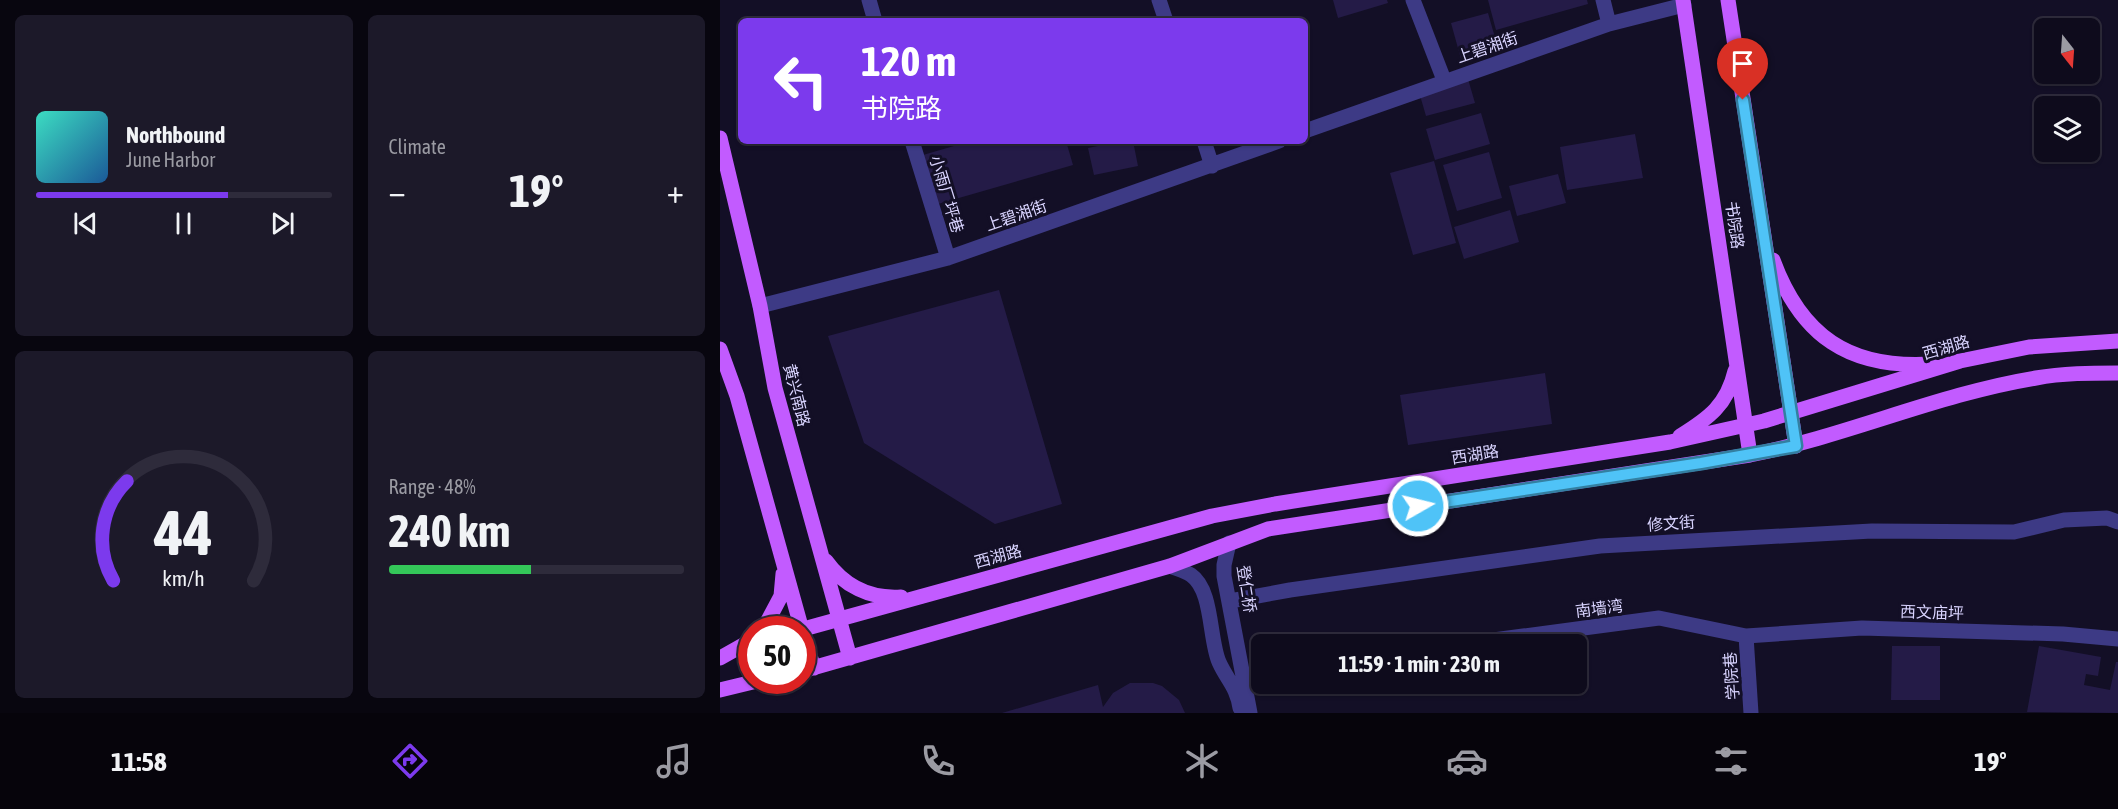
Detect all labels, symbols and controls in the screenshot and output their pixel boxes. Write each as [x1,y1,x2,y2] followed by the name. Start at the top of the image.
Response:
[2034,18,2100,84] north arrow
[2034,18,2100,162] map controls
[1454,28,1520,66] street label: 上碧湘街
[861,37,956,85] text: 120 m
[1717,38,1768,100] pin
[762,42,840,120] icon: left
[1726,47,1759,80] icon: arrive
[861,93,942,124] text: 书院路
[2034,96,2100,162] button: layers
[126,122,225,148] text: Northbound
[389,135,446,158] text: Climate
[126,148,215,171] text: June Harbor
[927,153,967,235] street label: 小雨厂坪巷
[509,165,564,217] text: 19°
[389,172,406,210] text: −
[667,172,684,210] text: +
[983,196,1049,234] street label: 上碧湘街
[1723,200,1747,250] street label: 书院路
[69,207,102,240] icon: previous
[167,207,200,240] icon: pause
[266,207,299,240] icon: next
[1920,332,1972,362] street label: 西湖路
[781,362,813,428] street label: 黄兴南路
[1450,441,1500,467] street label: 西湖路
[1386,474,1450,538] position arrow
[389,475,476,498] text: Range · 48%
[153,497,213,568] text: 44
[389,505,510,557] text: 240 km
[1646,512,1696,534] street label: 修文街
[972,541,1024,571] street label: 西湖路
[1234,564,1260,614] street label: 登仁桥
[162,567,205,592] text: km/h
[1574,596,1624,620] street label: 南墙湾
[1900,602,1964,622] street label: 西文庙坪
[738,616,816,694] speed limit sign: 50
[1338,651,1500,677] text: 11:59 · 1 min · 230 m
[1720,651,1742,701] street label: 学院巷
[389,740,431,782] icon: directions
[653,740,695,782] icon: music
[917,740,959,782] icon: phone
[1181,740,1223,782] icon: climate
[1446,740,1488,782] icon: car
[1710,740,1752,782] icon: filters
[111,746,167,777] text: 11:58
[1974,746,2007,777] text: 19°

